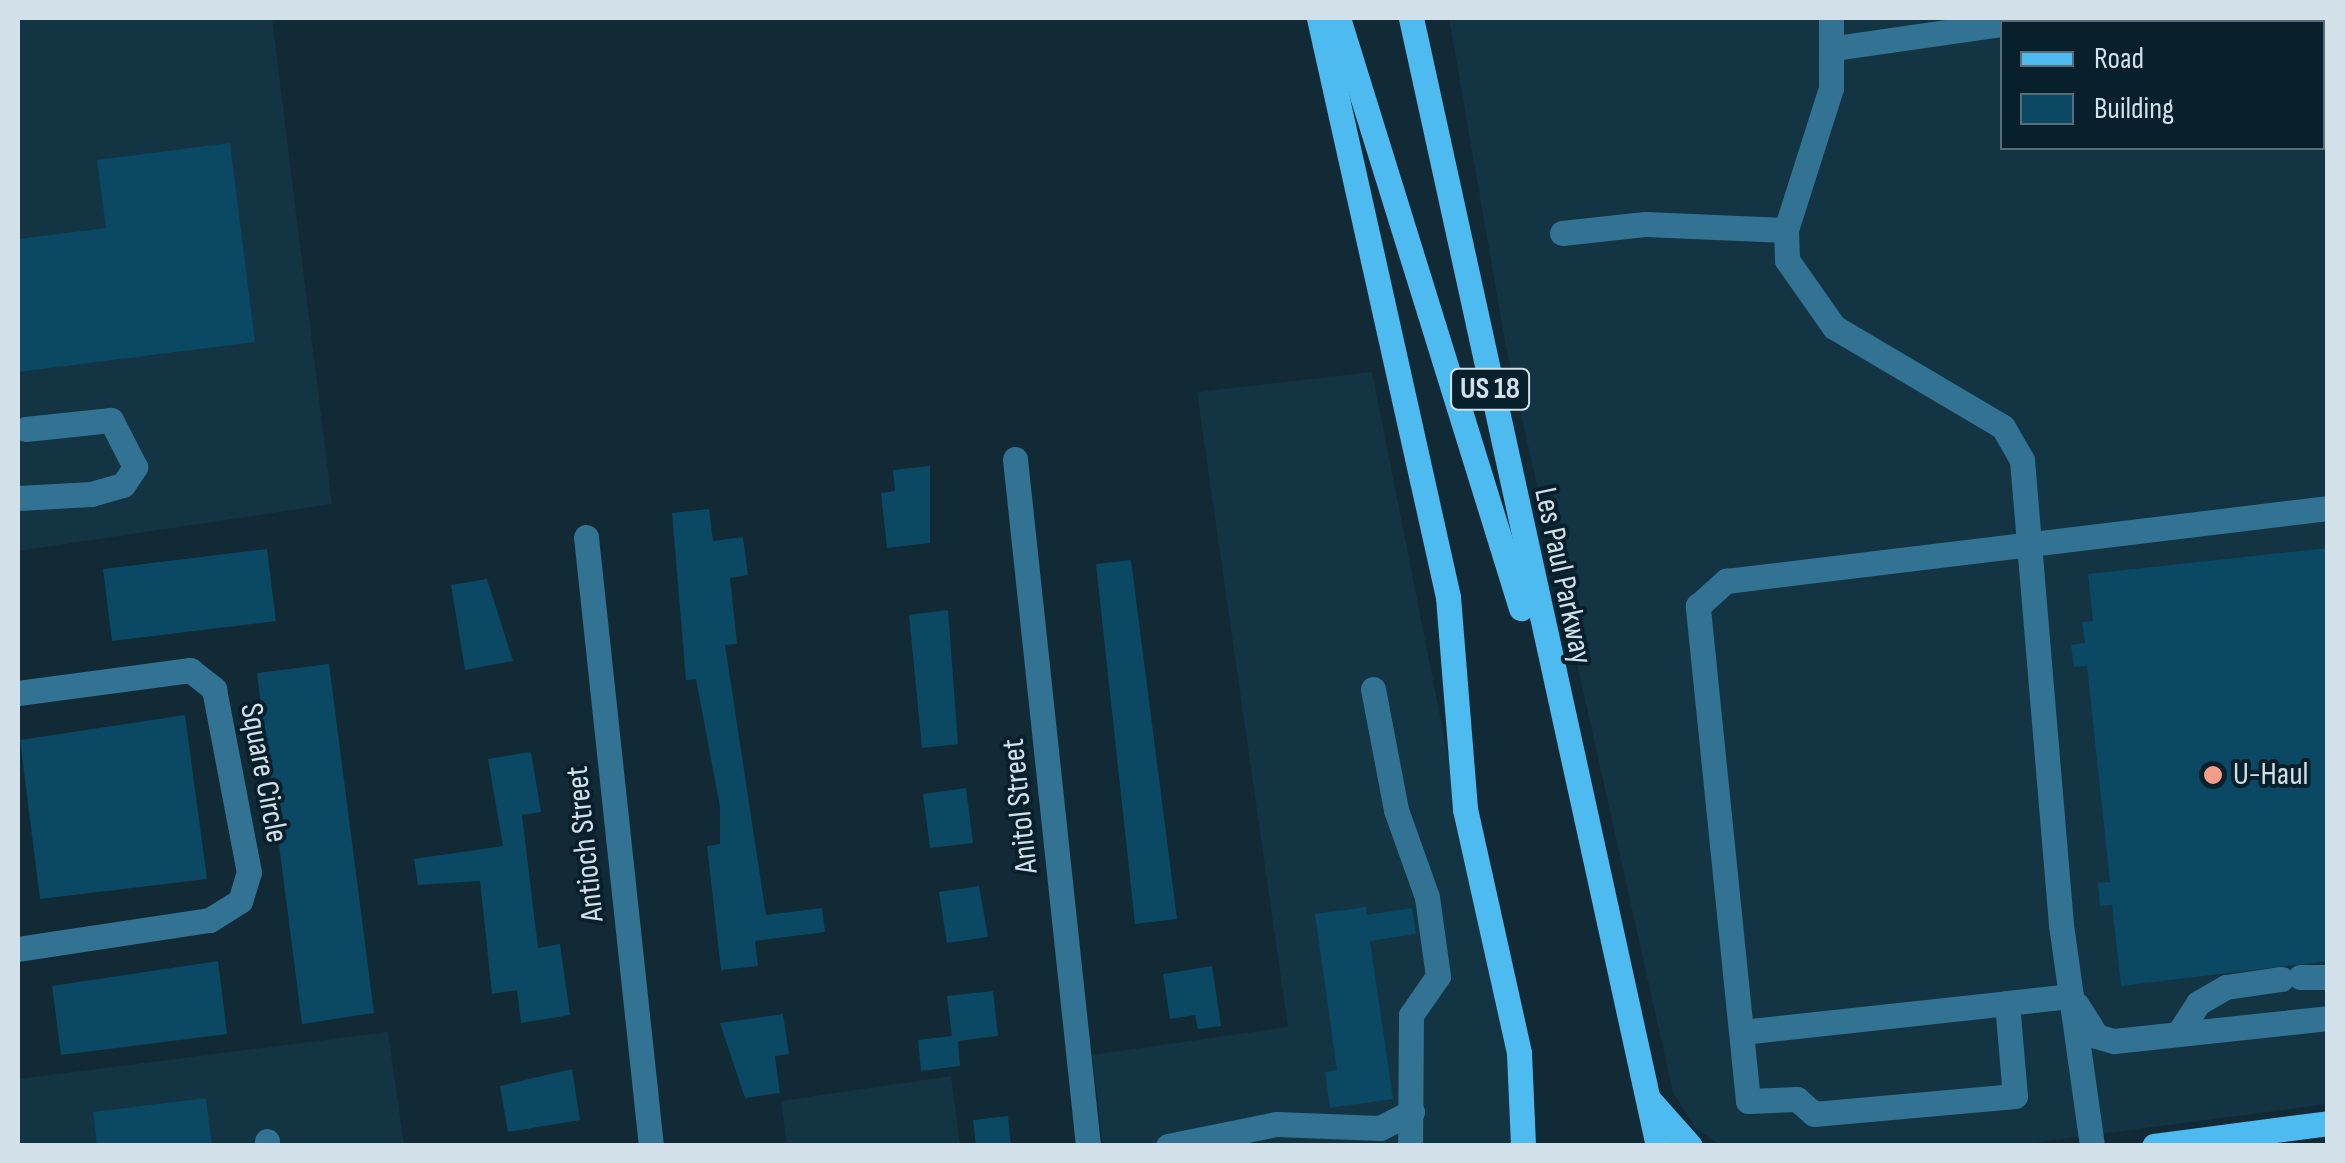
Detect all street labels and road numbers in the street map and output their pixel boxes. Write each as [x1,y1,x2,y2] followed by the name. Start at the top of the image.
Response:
[1450,364,1530,414] road number: US 18
[1525,484,1599,668] street label: Les Paul Parkway
[231,700,295,846] street label: Square Circle
[995,737,1047,875] street label: Anitol Street
[559,764,613,924] street label: Antioch Street

